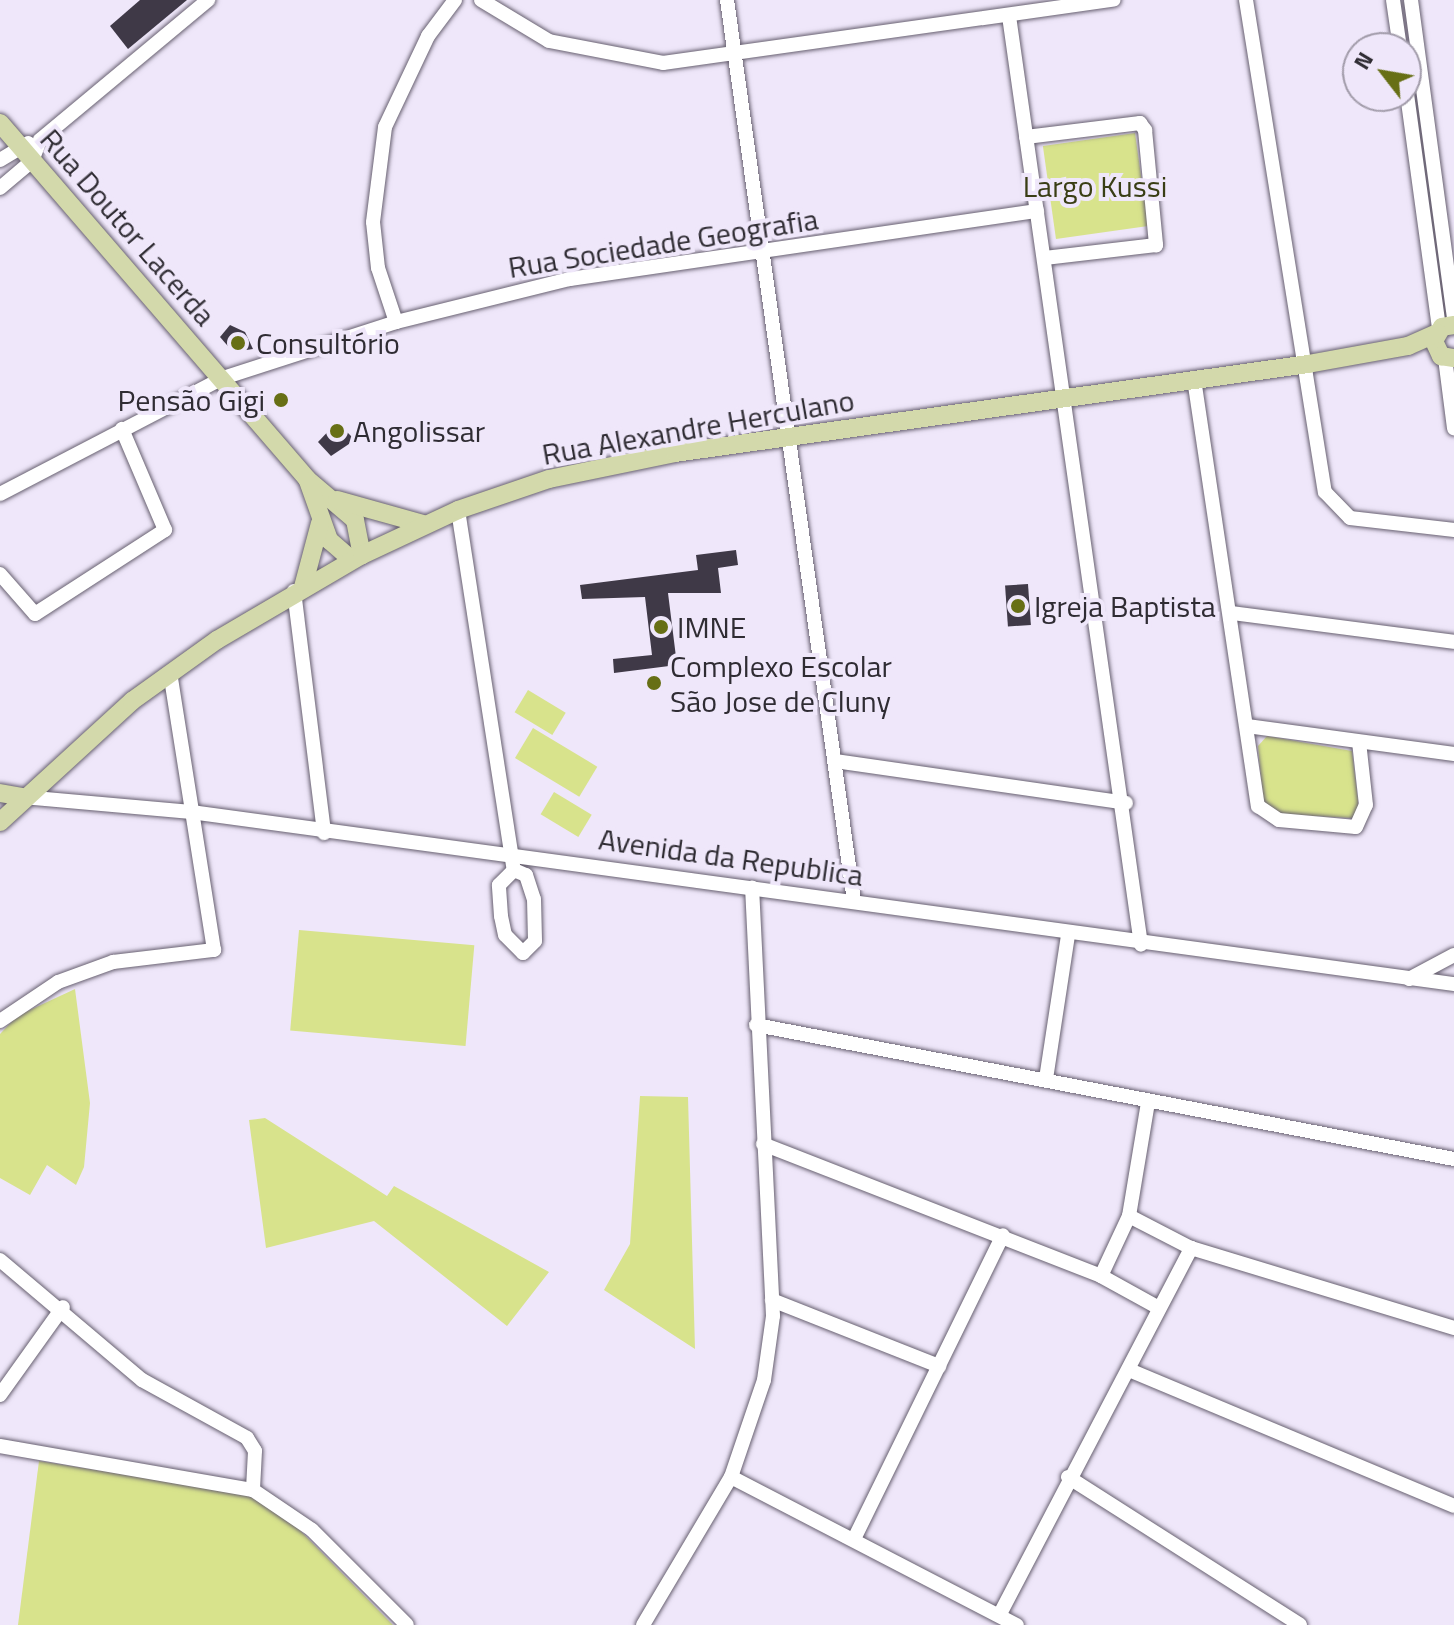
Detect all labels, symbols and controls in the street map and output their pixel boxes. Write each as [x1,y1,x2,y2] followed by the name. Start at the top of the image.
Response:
[1342,32,1422,112] north arrow
[1345,45,1382,76] text: N
[33,121,223,333] street label: Rua Doutor Lacerda
[1023,168,1167,204] park label: Largo Kussi
[506,201,820,285] street label: Rua Sociedade Geografia
[256,325,400,361] place label: Consultório
[227,332,249,354] marker: Consultório
[118,382,265,418] place label: Pensão Gigi
[539,382,857,472] street label: Rua Alexandre Herculano
[272,391,290,409] marker: Pensão Gigi
[353,413,485,449] place label: Angolissar
[328,422,346,440] marker: Angolissar
[1034,588,1216,624] place label: Igreja Baptista
[1009,597,1027,615] marker: Igreja Baptista
[677,609,746,645] place label: IMNE
[652,618,670,636] marker: IMNE
[670,648,892,718] place label: Complexo Escolar São Jose de Cluny
[645,674,663,692] marker: Complexo Escolar São Jose de Cluny
[596,821,866,893] street label: Avenida da Republica

